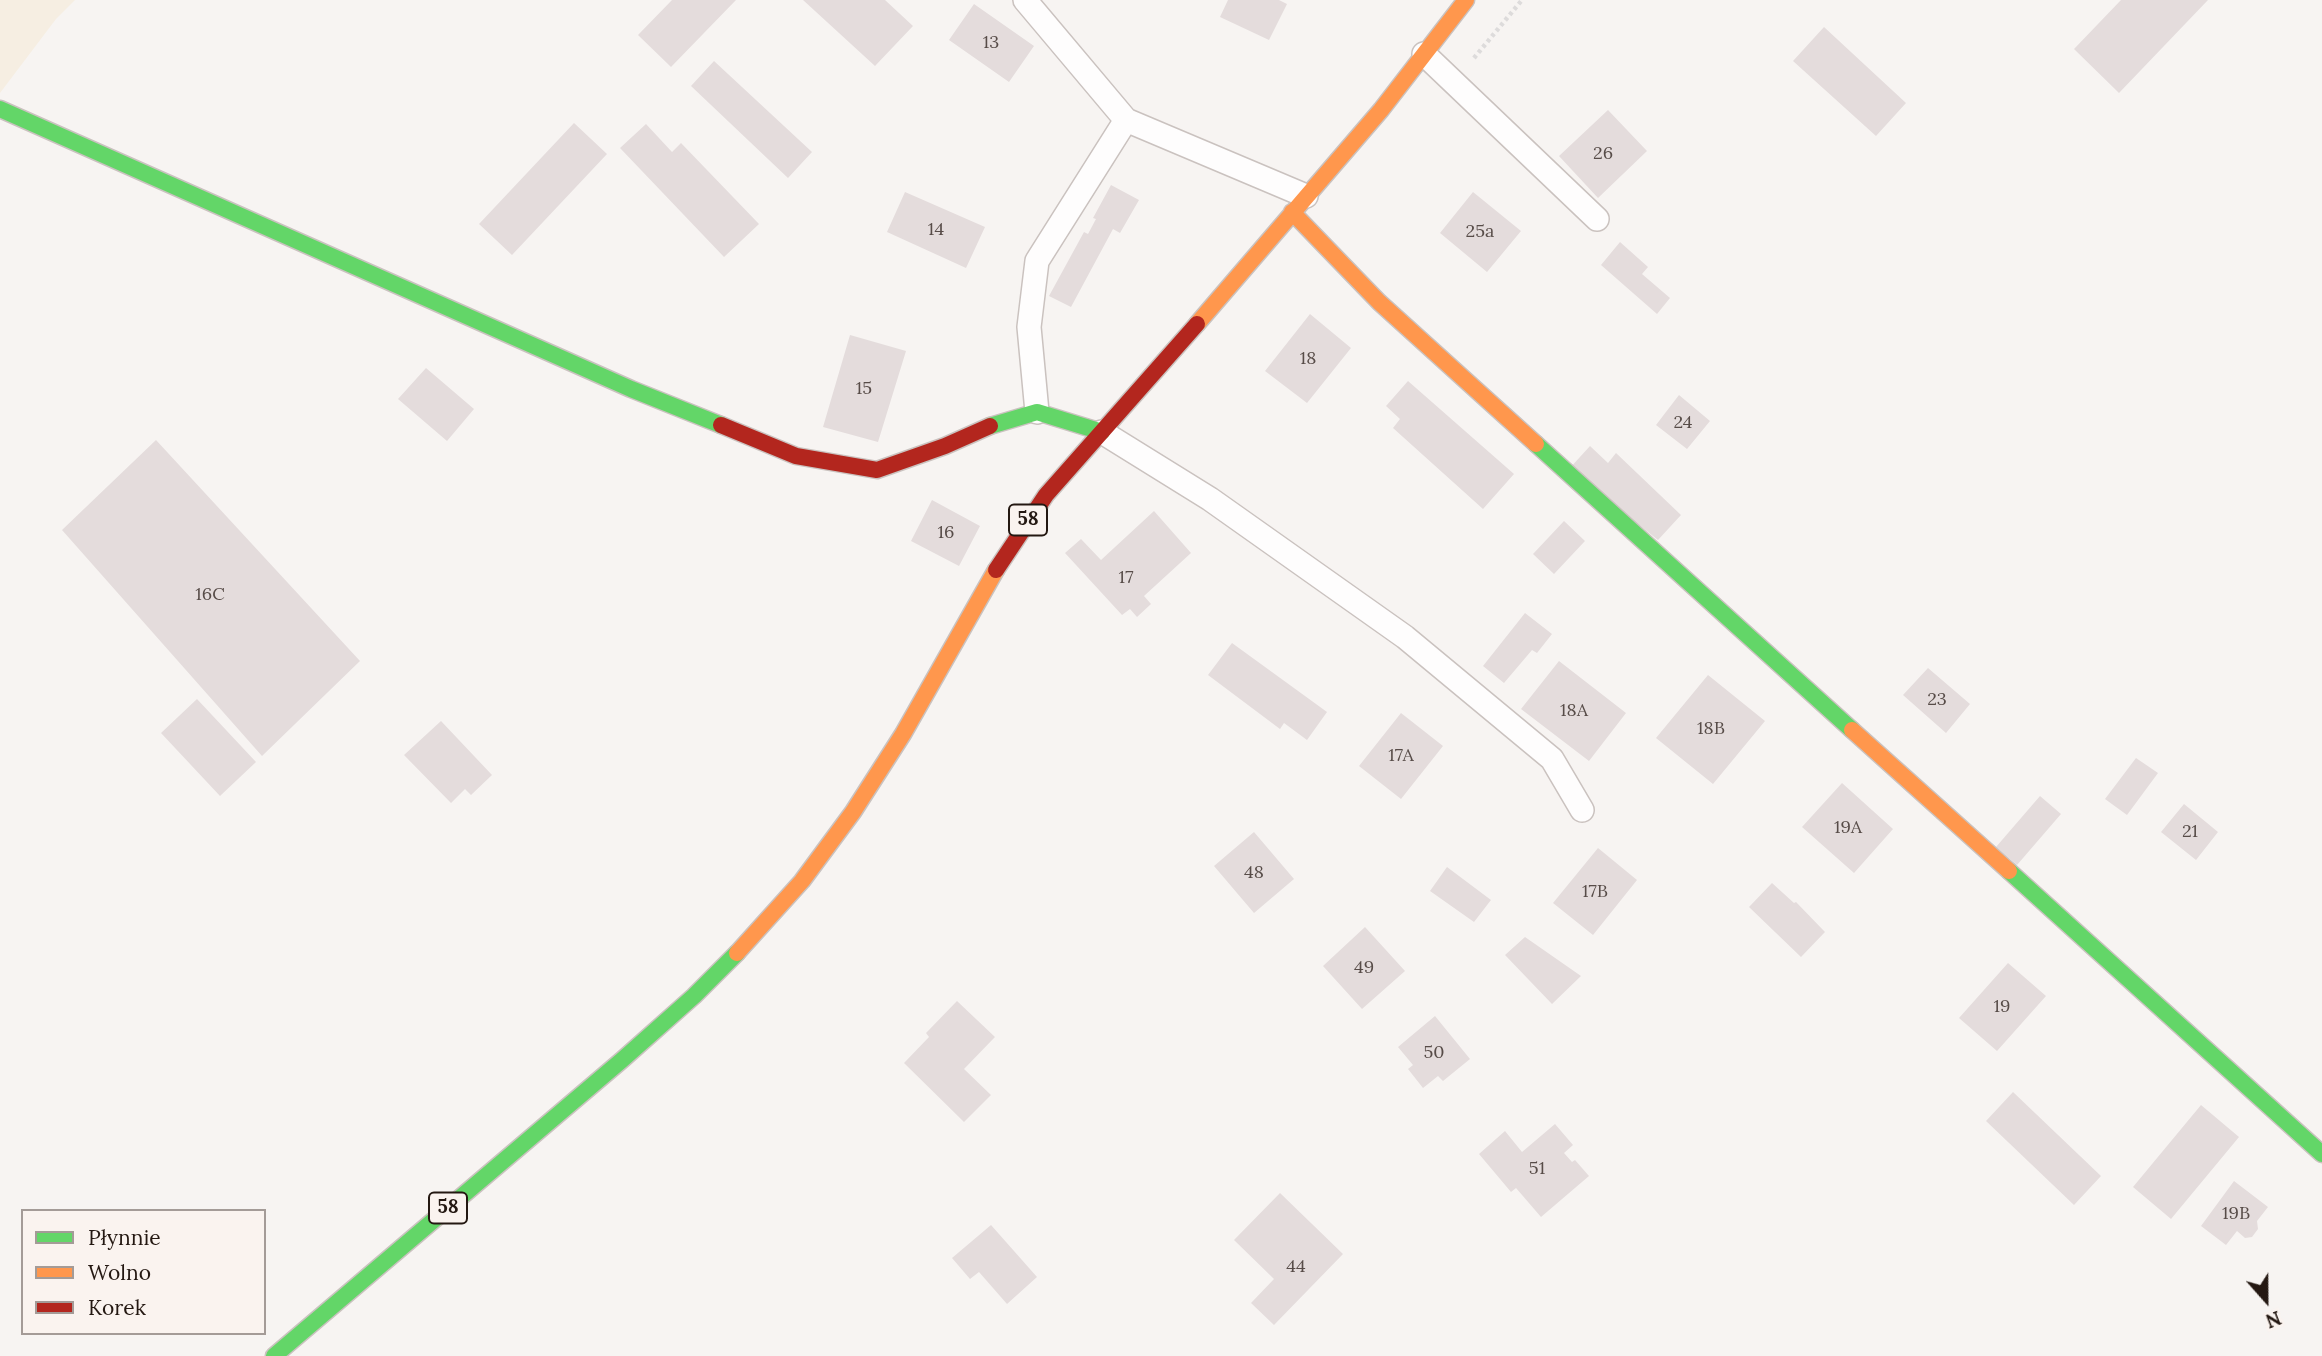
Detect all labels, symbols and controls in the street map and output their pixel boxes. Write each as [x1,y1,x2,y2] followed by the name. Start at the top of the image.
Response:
[983,32,999,54] house number: 13
[1593,143,1613,165] house number: 26
[928,219,944,241] house number: 14
[1466,221,1494,243] house number: 25a
[1300,348,1316,370] house number: 18
[856,378,872,400] house number: 15
[1673,412,1693,434] house number: 24
[1009,505,1047,536] road number: 58
[938,522,954,544] house number: 16
[1119,567,1133,589] house number: 17
[195,584,225,606] house number: 16C
[1927,689,1947,711] house number: 23
[1560,700,1588,722] house number: 18A
[1697,718,1725,740] house number: 18B
[1388,745,1414,767] house number: 17A
[1834,817,1862,839] house number: 19A
[2182,821,2198,843] house number: 21
[1244,862,1264,884] house number: 48
[1582,881,1608,903] house number: 17B
[1354,957,1374,979] house number: 49
[1994,996,2010,1018] house number: 19
[1424,1042,1444,1064] house number: 50
[1529,1158,1545,1180] house number: 51
[429,1192,467,1224] road number: 58
[2222,1203,2250,1225] house number: 19B
[21,1209,266,1335] legend
[88,1224,161,1251] text: Płynnie
[1286,1256,1306,1278] house number: 44
[88,1259,151,1286] text: Wolno
[2231,1265,2301,1335] north arrow
[88,1294,146,1321] text: Korek
[2262,1306,2285,1333] text: N

